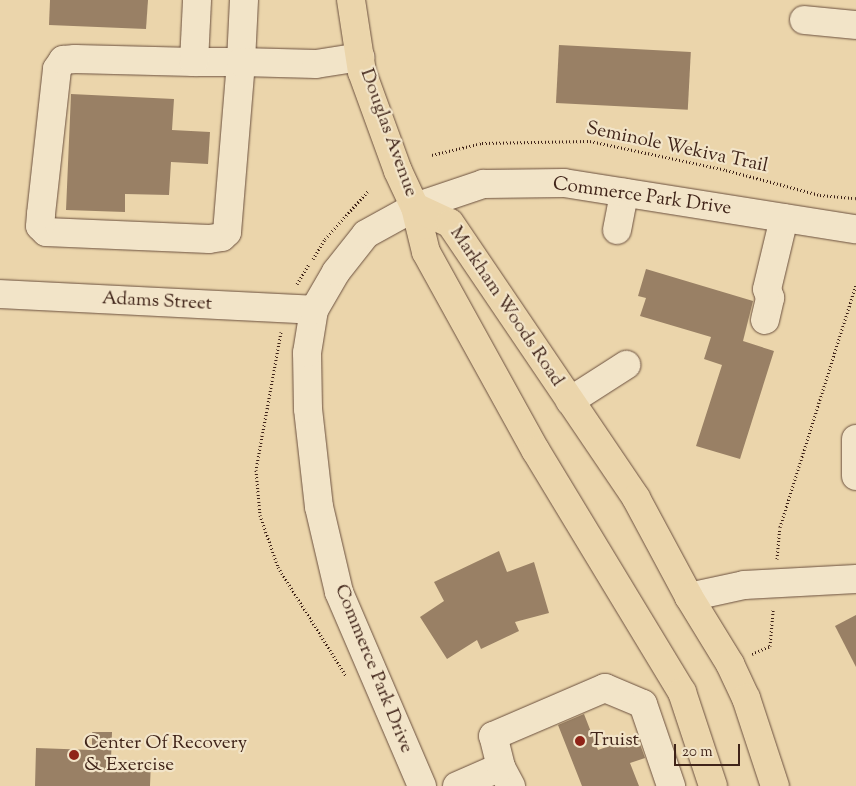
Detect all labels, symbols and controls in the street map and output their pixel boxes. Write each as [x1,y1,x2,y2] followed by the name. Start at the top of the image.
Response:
[354,66,422,200] street label: Douglas Avenue
[584,118,770,178] street label: Seminole Wekiva Trail
[551,173,733,221] street label: Commerce Park Drive
[444,223,568,391] street label: Markham Woods Road
[101,288,213,316] street label: Adams Street
[329,581,417,757] street label: Commerce Park Drive
[590,730,639,752] place label: Truist
[84,733,247,777] place label: Center Of Recovery & Exercise
[676,734,742,766] scale bar
[574,735,586,747] marker: Truist
[682,742,713,763] text: 20 m
[68,749,80,761] marker: Center Of Recovery & Exercise

